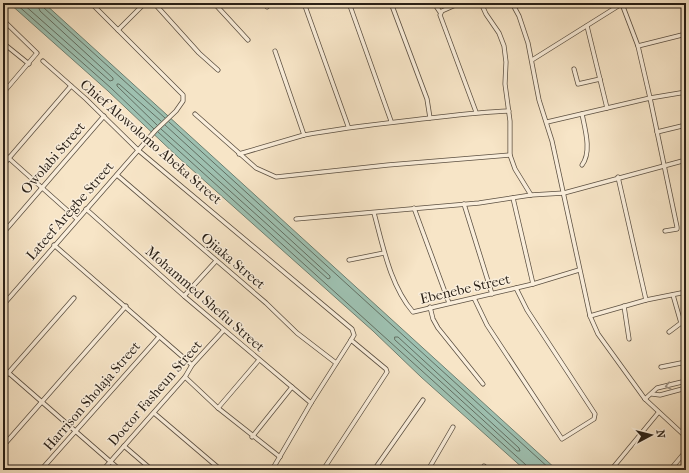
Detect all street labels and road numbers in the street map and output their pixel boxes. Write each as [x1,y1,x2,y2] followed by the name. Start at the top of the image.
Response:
[77,76,225,208] street label: Chief Alowolomo Abeka Street
[17,118,89,198] street label: Owolabi Street
[23,158,117,264] street label: Lateef Aregbe Street
[197,229,269,293] street label: Ojiaka Street
[142,243,268,355] street label: Mohammed Shefiu Street
[418,270,512,308] street label: Ebenebe Street
[104,337,206,449] street label: Doctor Fasheun Street
[40,338,144,454] street label: Harrison Sholaja Street

